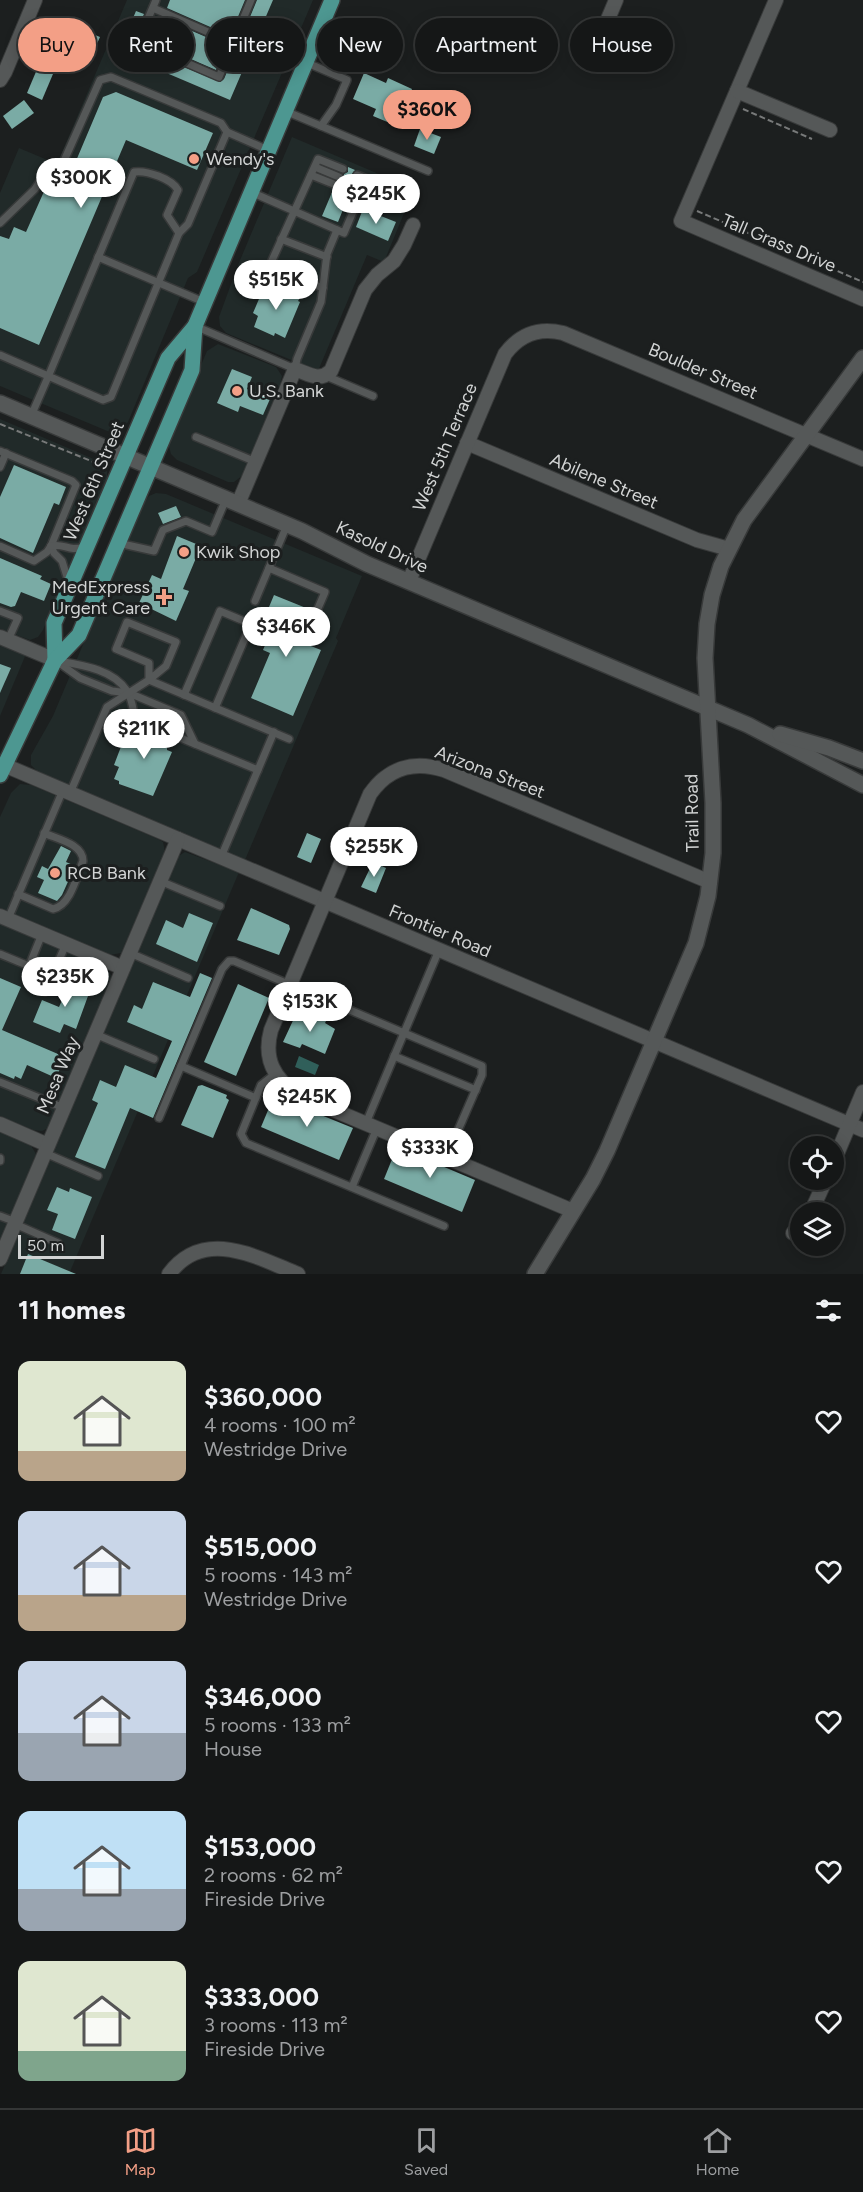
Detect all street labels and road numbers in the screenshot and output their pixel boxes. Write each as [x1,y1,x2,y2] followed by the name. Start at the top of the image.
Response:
[718,209,840,277] street label: Tall Grass Drive
[645,338,761,404] street label: Boulder Street
[408,379,482,514] street label: West 5th Terrace
[59,418,129,544] street label: West 6th Street
[547,448,662,514] street label: Abilene Street
[332,516,432,578] street label: Kasold Drive
[432,741,548,803] street label: Arizona Street
[680,774,704,852] street label: Trail Road
[386,900,494,962] street label: Frontier Road
[32,1032,84,1117] street label: Mesa Way

